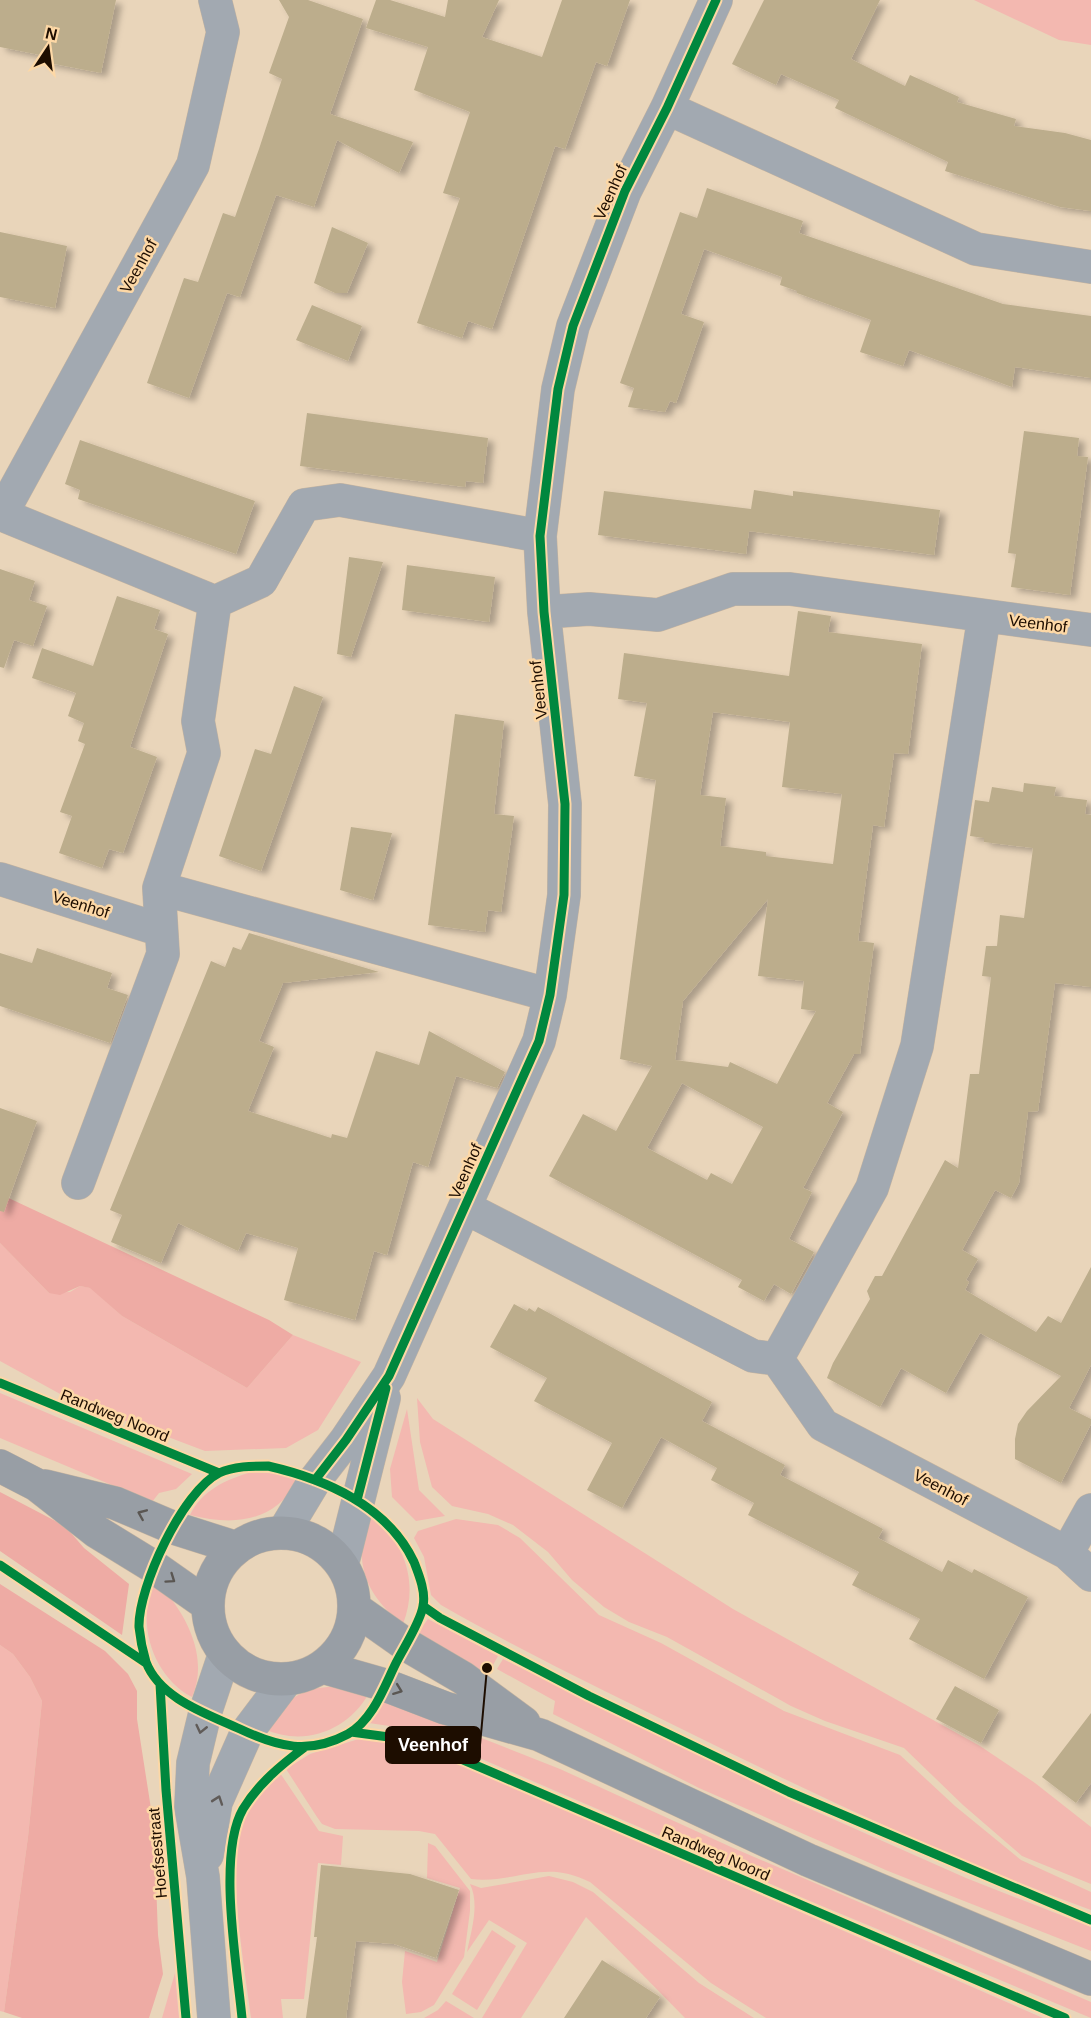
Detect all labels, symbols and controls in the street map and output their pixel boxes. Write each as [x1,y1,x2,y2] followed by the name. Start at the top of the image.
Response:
[18,18,78,78] north arrow
[44,24,59,43] text: N
[591,161,630,222] street label: Veenhof
[117,236,160,296] street label: Veenhof
[1008,611,1069,636] street label: Veenhof
[527,659,550,720] street label: Veenhof
[50,888,112,921] street label: Veenhof
[446,1140,485,1201] street label: Veenhof
[58,1386,172,1445] street label: Randweg Noord
[911,1466,971,1509] street label: Veenhof
[138,1510,149,1522] one-way arrow
[164,1572,175,1583] one-way arrow
[391,1683,402,1695] one-way arrow
[195,1724,208,1734] one-way arrow
[386,1727,480,1763] callout: Veenhof
[398,1735,469,1755] text: Veenhof
[211,1795,224,1805] one-way arrow
[145,1806,170,1899] street label: Hoefsestraat
[659,1823,772,1884] street label: Randweg Noord

